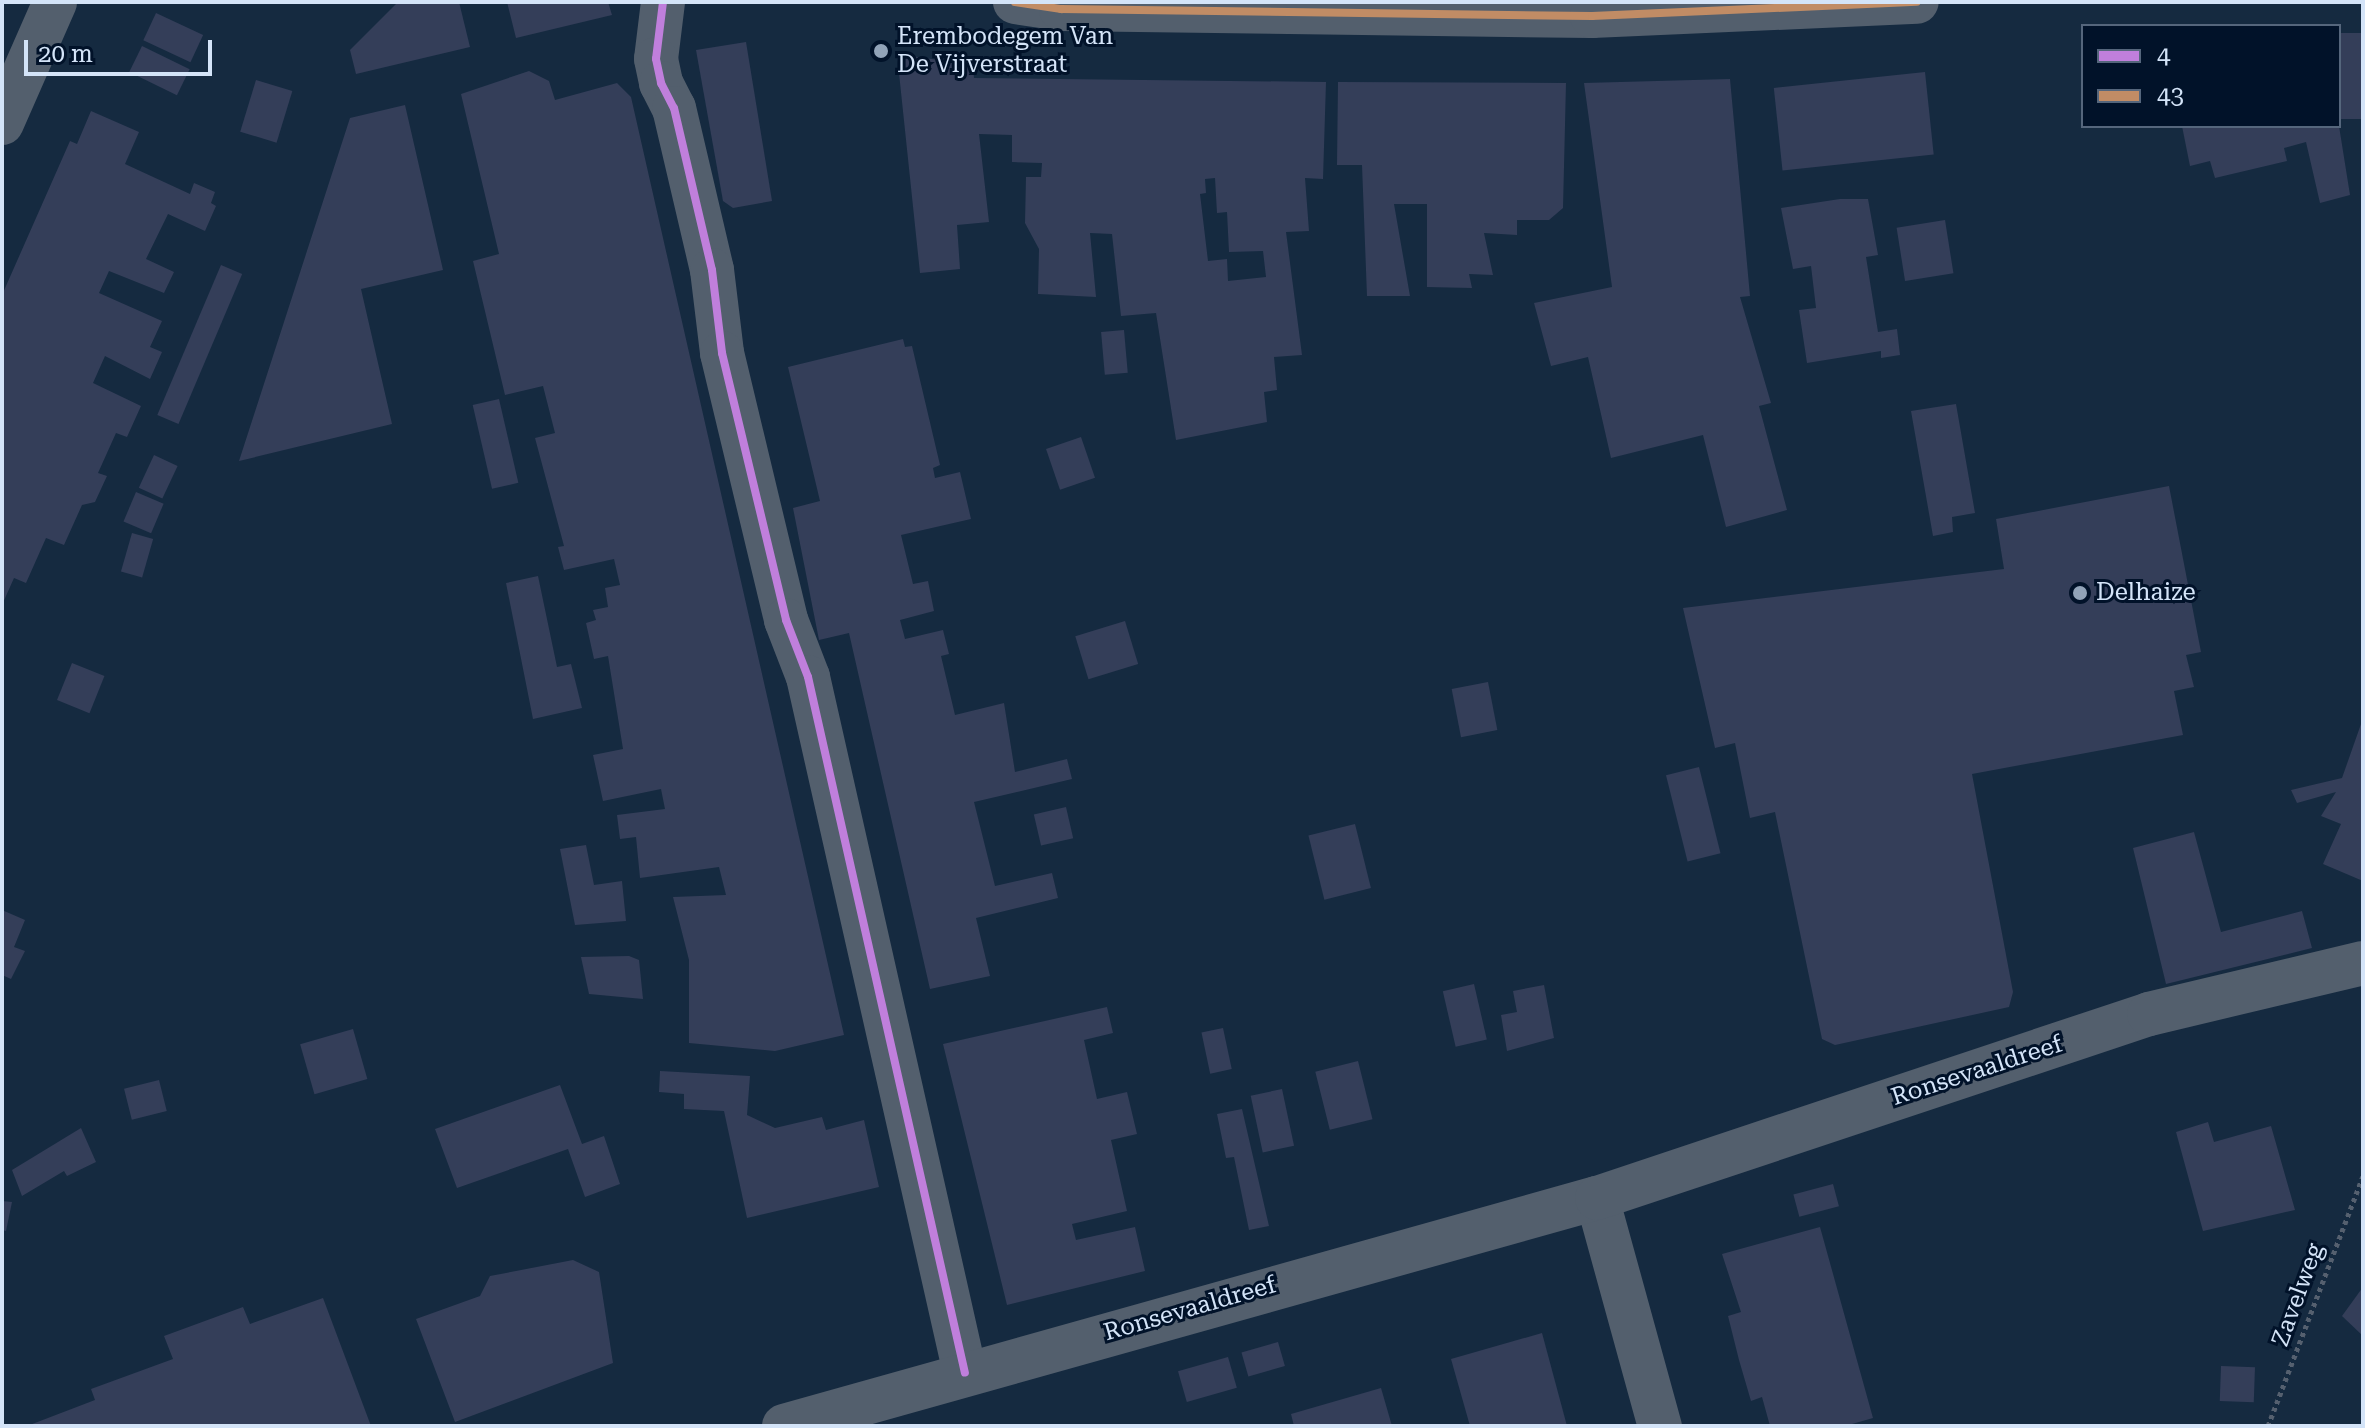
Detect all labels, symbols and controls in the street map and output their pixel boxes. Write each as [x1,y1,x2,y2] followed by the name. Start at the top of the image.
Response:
[897,23,1113,79] place label: Erembodegem Van De Vijverstraat
[28,24,216,74] scale bar
[2081,24,2341,128] legend
[38,40,93,68] text: 20 m
[872,42,890,60] marker: Erembodegem Van De Vijverstraat
[2157,42,2170,70] text: 4
[2157,82,2184,110] text: 43
[2096,579,2196,607] place label: Delhaize
[2071,584,2089,602] marker: Delhaize
[1888,1030,2066,1112] street label: Ronsevaaldreef
[2266,1240,2330,1350] street label: Zavelweg
[1100,1271,1280,1347] street label: Ronsevaaldreef

